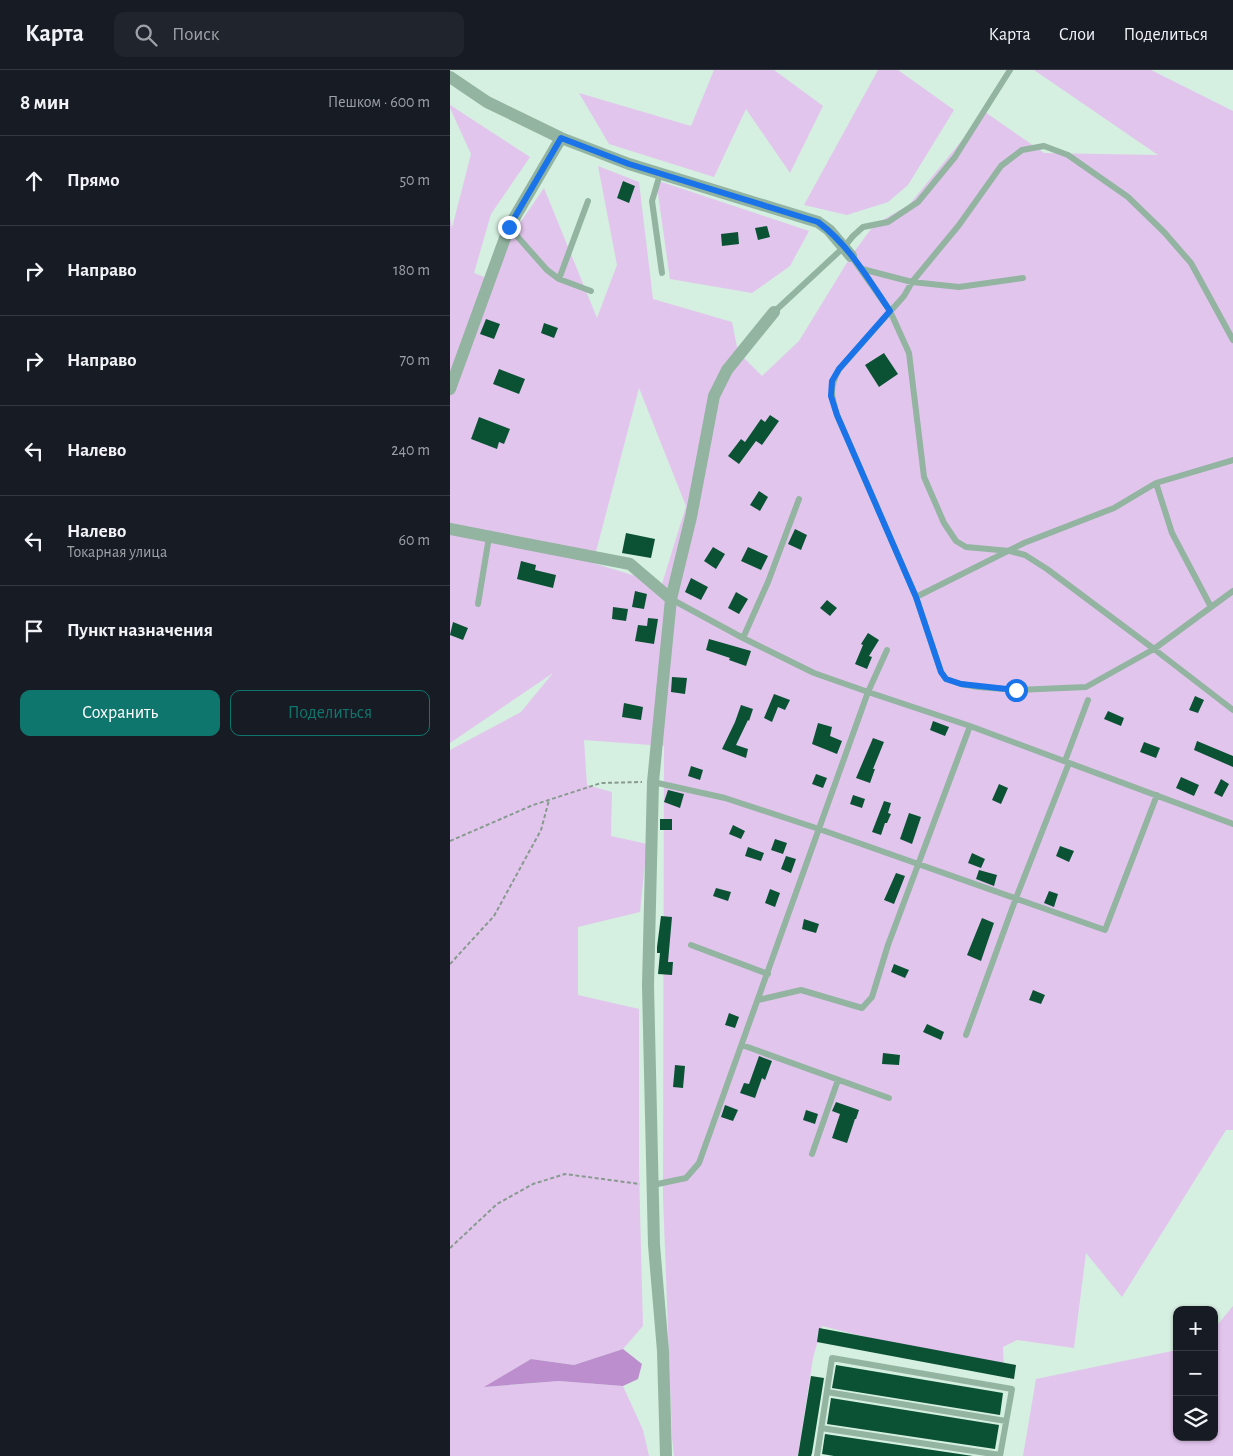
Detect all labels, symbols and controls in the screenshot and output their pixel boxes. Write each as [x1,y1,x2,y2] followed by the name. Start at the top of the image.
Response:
[114,12,464,57] search box
[132,21,160,49] icon: search
[25,22,84,46] text: Карта
[172,25,219,44] text: Поиск
[989,26,1031,44] text: Карта
[1059,26,1095,44] text: Слои
[1123,26,1208,44] text: Поделиться
[20,92,70,113] text: 8 мин
[328,94,430,110] text: Пешком · 600 m
[20,167,48,195] icon: ahead
[67,171,120,190] text: Прямо
[399,172,430,188] text: 50 m
[498,216,521,239] route end
[20,257,48,285] icon: right
[67,261,137,280] text: Направо
[393,262,430,278] text: 180 m
[20,347,48,375] icon: right
[67,351,137,370] text: Направо
[399,352,430,368] text: 70 m
[20,437,48,465] icon: left
[67,441,126,460] text: Налево
[391,442,430,458] text: 240 m
[67,522,126,541] text: Налево
[20,527,48,555] icon: left
[399,532,430,548] text: 60 m
[67,544,167,560] text: Токарная улица
[20,617,48,645] icon: arrive
[67,621,213,640] text: Пункт назначения
[1005,679,1028,702] route start
[20,690,220,736] button: Сохранить
[230,690,430,736] button: Поделиться
[1173,1306,1218,1441] map controls
[1173,1306,1218,1351] button: +
[1173,1351,1218,1396] button: −
[1173,1396,1218,1441] button: layers

